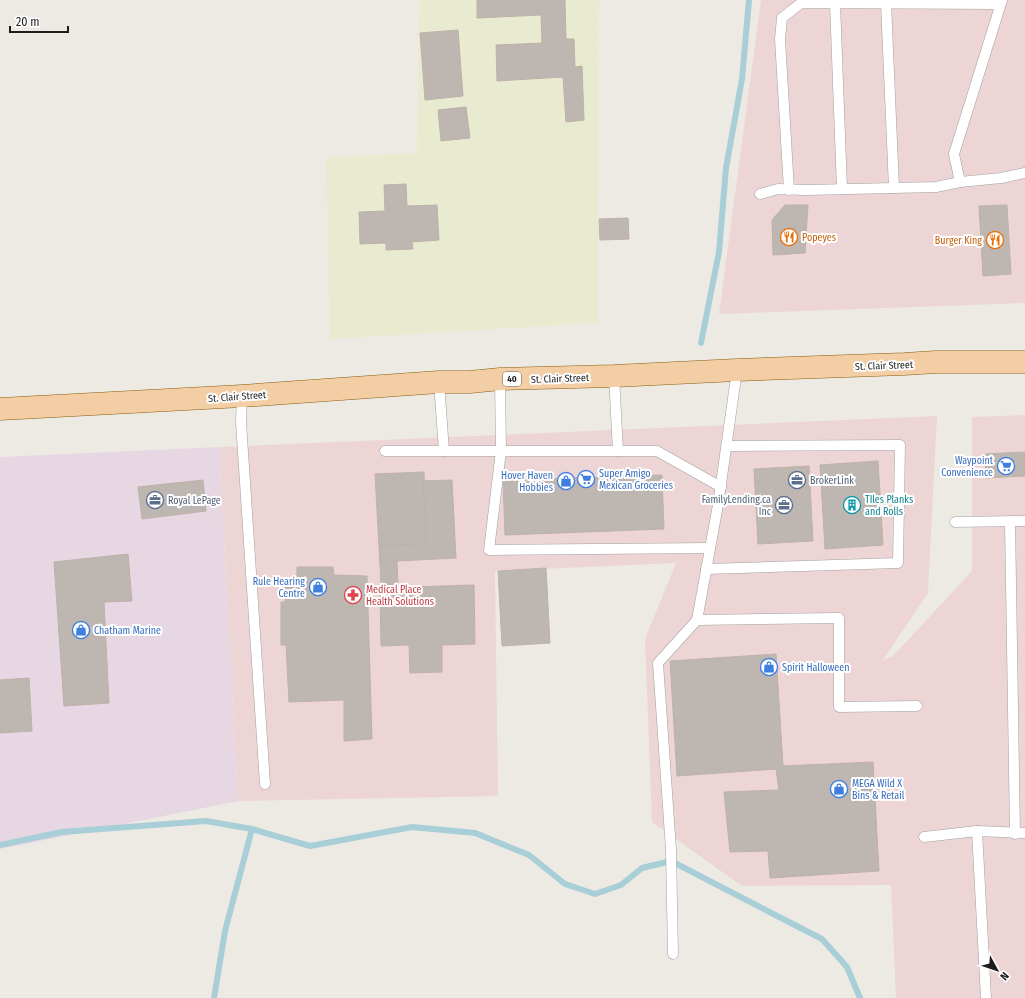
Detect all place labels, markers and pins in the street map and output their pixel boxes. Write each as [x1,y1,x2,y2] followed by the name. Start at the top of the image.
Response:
[779,227,799,247] restaurant icon: Popeyes
[985,230,1005,250] restaurant icon: Burger King
[802,232,836,244] place label: Popeyes
[935,235,982,247] place label: Burger King
[941,455,994,479] place label: Waypoint Convenience
[996,456,1016,476] supermarket icon: Waypoint Convenience
[599,468,673,492] place label: Super Amigo Mexican Groceries
[576,469,596,489] supermarket icon: Super Amigo Mexican Groceries
[501,470,553,494] place label: Hover Haven Hobbies
[787,470,807,490] office icon: BrokerLink
[556,471,576,491] shop icon: Hover Haven Hobbies
[810,475,854,487] place label: BrokerLink
[145,490,165,510] office icon: Royal LePage
[702,494,772,518] place label: FamilyLending.ca Inc
[865,494,913,518] place label: TIles Planks and Rolls
[168,495,221,507] place label: Royal LePage
[774,495,794,515] office icon: FamilyLending.ca Inc
[842,495,862,515] building icon: TIles Planks and Rolls
[253,576,305,600] place label: Rule Hearing Centre
[308,577,328,597] shop icon: Rule Hearing Centre
[366,584,434,608] place label: Medical Place Health Solutions
[343,585,363,605] pharmacy icon: Medical Place Health Solutions
[71,620,91,640] shop icon: Chatham Marine
[94,625,161,637] place label: Chatham Marine
[759,657,779,677] shop icon: Spirit Halloween
[782,662,849,674] place label: Spirit Halloween
[852,778,905,802] place label: MEGA Wild X Bins & Retail
[829,779,849,799] shop icon: MEGA Wild X Bins & Retail

